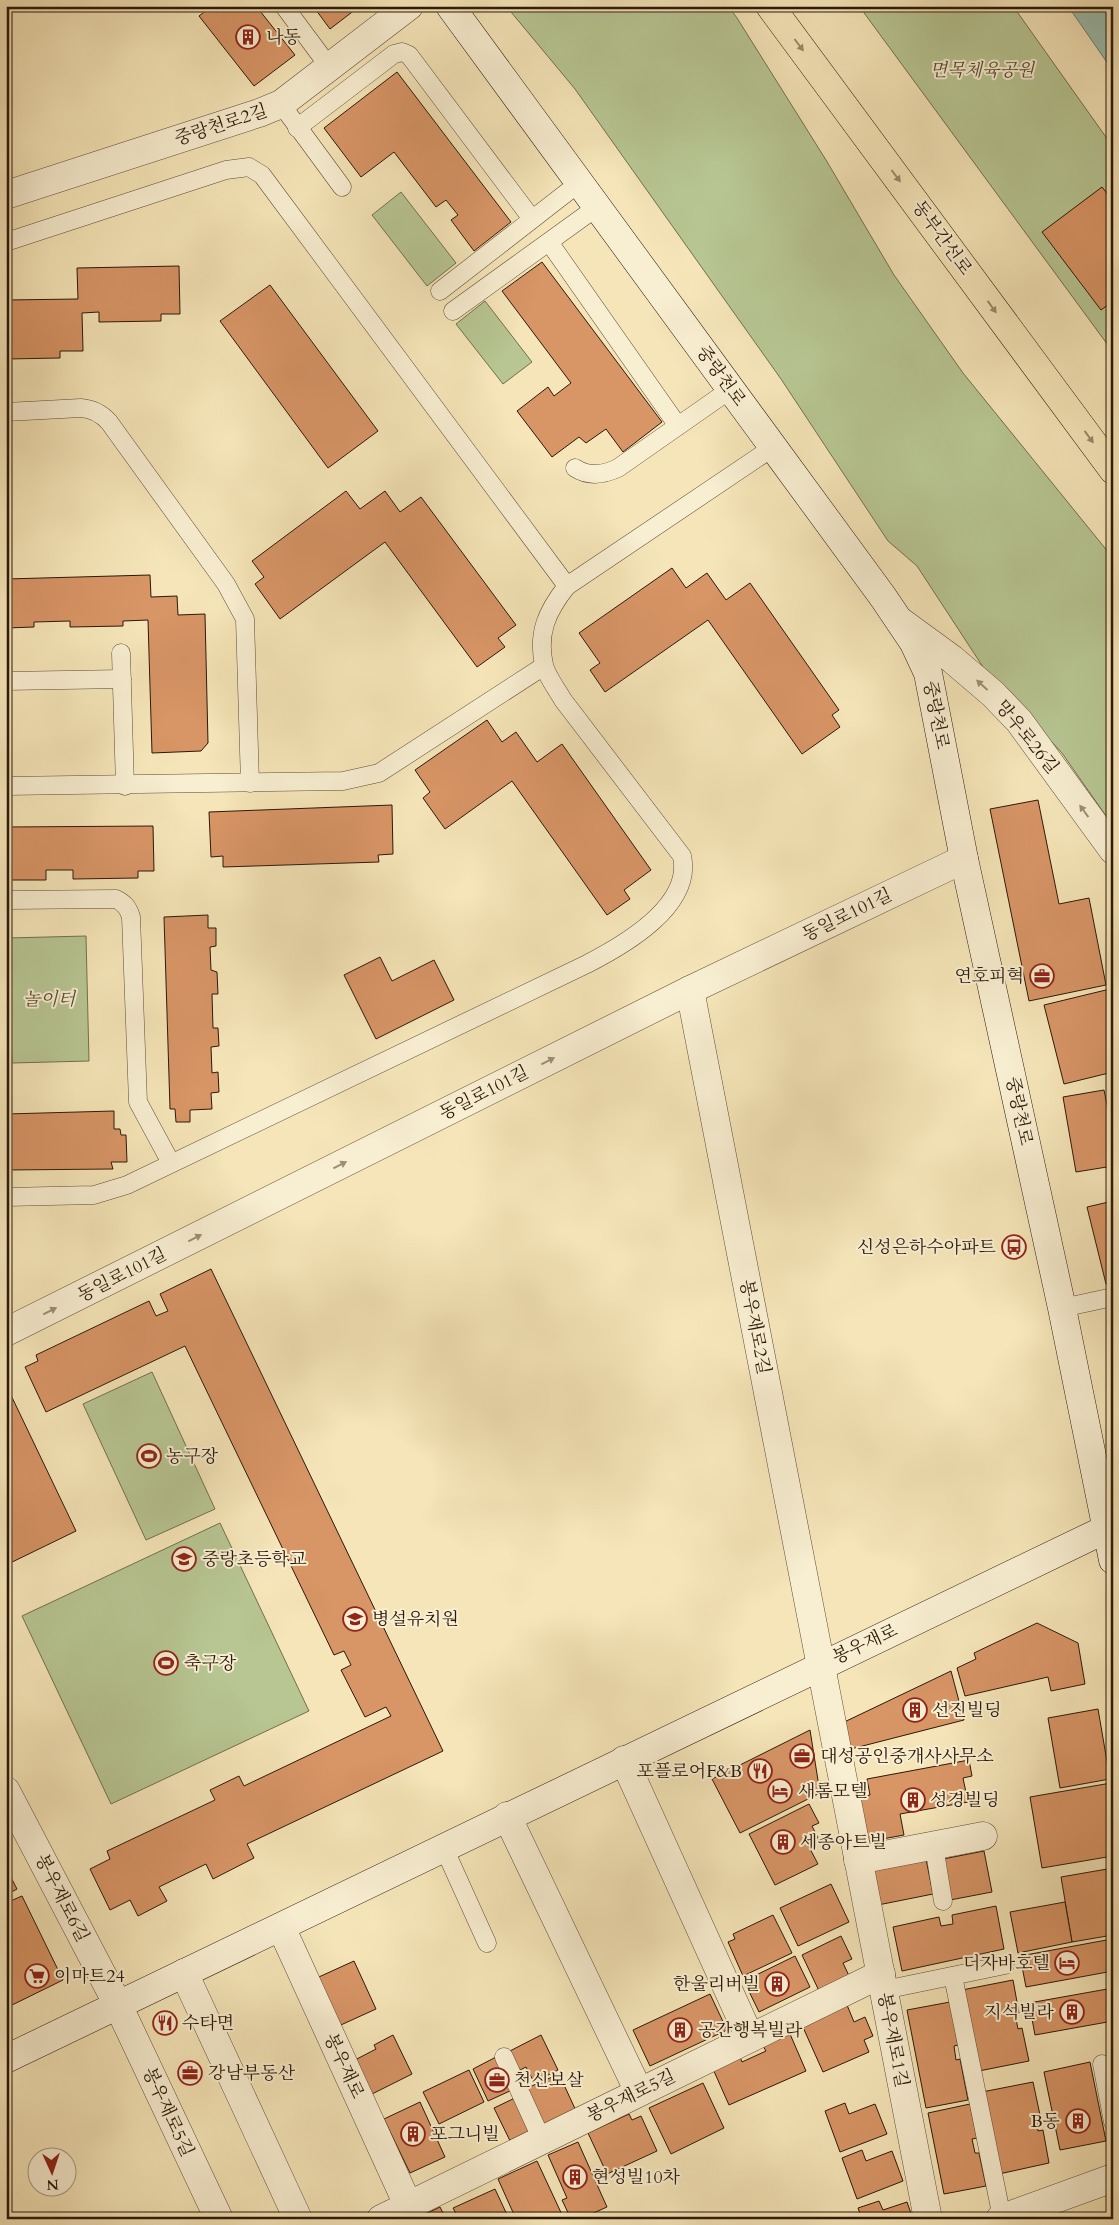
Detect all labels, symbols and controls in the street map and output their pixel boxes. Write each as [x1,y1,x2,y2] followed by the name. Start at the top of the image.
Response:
[235,24,261,50] building icon: 나동
[266,25,301,50] place label: 나동
[794,38,804,52] one-way arrow
[930,58,1036,83] park label: 면목체육공원
[171,98,271,152] street label: 중랑천로2길
[891,169,901,183] one-way arrow
[906,195,978,281] street label: 동부간선로
[987,300,998,313] one-way arrow
[690,341,752,411] street label: 중랑천로
[1084,431,1094,444] one-way arrow
[917,678,955,752] street label: 중랑천로
[977,679,989,691] one-way arrow
[990,695,1064,779] street label: 망우로26길
[1079,804,1089,817] one-way arrow
[798,882,896,948] street label: 동일로101길
[1029,963,1055,989] office icon: 연호피혁
[954,964,1024,989] place label: 연호피혁
[23,987,77,1012] park label: 놀이터
[541,1057,555,1065] one-way arrow
[435,1060,533,1126] street label: 동일로101길
[1000,1074,1038,1148] street label: 중랑천로
[333,1161,348,1169] one-way arrow
[188,1234,202,1242] one-way arrow
[1001,1234,1027,1260] bus stop icon: 신성은하수아파트
[857,1235,997,1260] place label: 신성은하수아파트
[73,1242,171,1308] street label: 동일로101길
[734,1277,776,1377] street label: 봉우재로2길
[43,1306,57,1314] one-way arrow
[136,1443,162,1469] sports icon: 농구장
[166,1444,219,1469] place label: 농구장
[171,1546,197,1572] school or university icon: 중랑초등학교
[202,1547,307,1572] place label: 중랑초등학교
[342,1606,368,1632] school or university icon: 병설유치원
[372,1607,459,1632] place label: 병설유치원
[828,1618,902,1670] street label: 봉우재로
[153,1650,179,1676] sports icon: 축구장
[184,1651,237,1676] place label: 축구장
[902,1697,928,1723] building icon: 선진빌딩
[932,1698,1002,1723] place label: 선진빌딩
[789,1743,815,1769] office icon: 대성공인중개사사무소
[820,1744,994,1769] place label: 대성공인중개사사무소
[747,1758,773,1784] restaurant icon: 포플로어F&B
[637,1759,742,1784] place label: 포플로어F&B
[767,1778,793,1804] hotel icon: 새롬모텔
[798,1779,868,1804] place label: 새롬모텔
[900,1787,926,1813] building icon: 성경빌딩
[930,1788,1000,1813] place label: 성경빌딩
[770,1829,796,1855] building icon: 세종아트빌
[800,1830,887,1855] place label: 세종아트빌
[29,1849,95,1947] street label: 봉우재로6길
[1054,1950,1080,1976] hotel icon: 더자바호텔
[963,1951,1050,1976] place label: 더자바호텔
[24,1963,50,1989] supermarket icon: 이마트24
[54,1964,125,1989] place label: 이마트24
[764,1971,790,1997] building icon: 한울리버빌
[673,1972,760,1997] place label: 한울리버빌
[872,1990,914,2090] street label: 봉우재로1길
[1059,1999,1085,2025] building icon: 지석빌라
[984,2000,1055,2025] place label: 지석빌라
[152,2010,178,2036] restaurant icon: 수타면
[182,2011,234,2036] place label: 수타면
[667,2017,693,2043] building icon: 공간행복빌라
[698,2018,803,2043] place label: 공간행복빌라
[318,2029,370,2103] street label: 봉우재로
[177,2060,203,2086] office icon: 강남부동산
[208,2061,296,2086] place label: 강남부동산
[136,2063,200,2161] street label: 봉우재로5길
[582,2064,680,2128] street label: 봉우재로5길
[484,2067,510,2093] office icon: 천신보살
[514,2068,584,2093] place label: 천신보살
[1065,2108,1091,2134] building icon: B동
[1030,2109,1060,2134] place label: B동
[400,2121,426,2147] building icon: 포그니빌
[430,2122,500,2147] place label: 포그니빌
[28,2148,78,2198] north arrow
[562,2164,588,2190] building icon: 현성빌10차
[592,2165,681,2190] place label: 현성빌10차
[46,2175,59,2194] text: N

